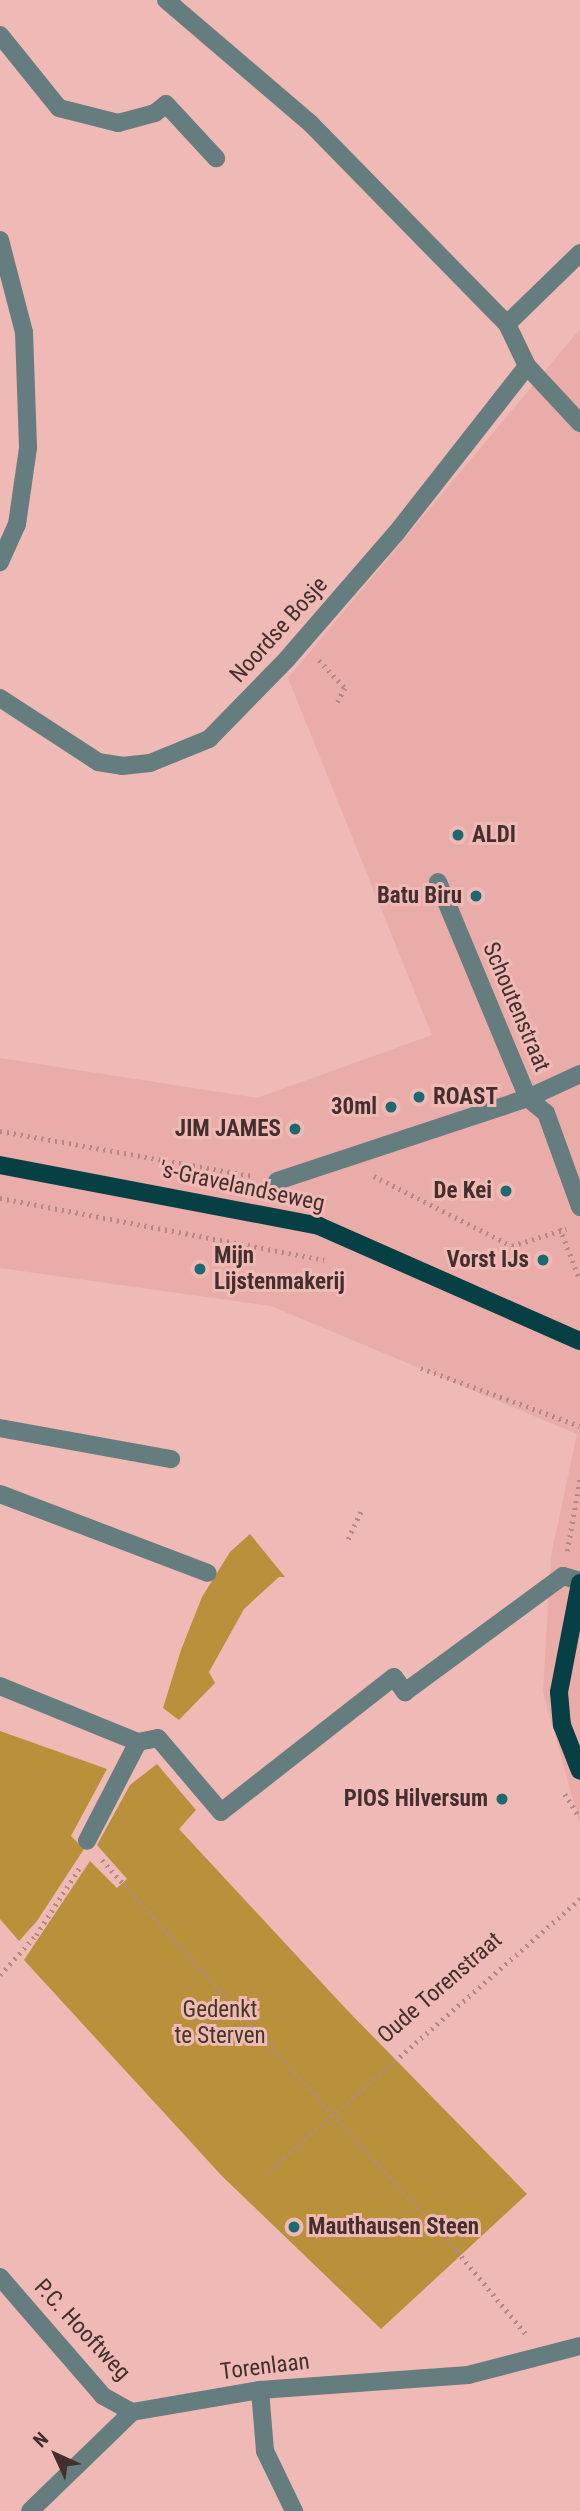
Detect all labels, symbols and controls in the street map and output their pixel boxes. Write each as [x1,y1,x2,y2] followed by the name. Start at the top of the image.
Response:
[224,571,334,689] street label: Noordse Bosje
[472,821,516,849] place label: ALDI
[450,827,466,843] marker: ALDI
[377,882,462,910] place label: Batu Biru
[468,888,484,904] marker: Batu Biru
[476,938,556,1076] street label: Schoutenstraat
[433,1083,498,1111] place label: ROAST
[411,1089,427,1105] marker: ROAST
[331,1093,377,1121] place label: 30ml
[383,1099,399,1115] marker: 30ml
[175,1115,281,1143] place label: JIM JAMES
[287,1121,303,1137] marker: JIM JAMES
[157,1156,327,1218] street label: 's-Gravelandseweg
[433,1177,492,1205] place label: De Kei
[498,1183,514,1199] marker: De Kei
[214,1242,345,1296] place label: Mijn Lijstenmakerij
[446,1246,529,1274] place label: Vorst IJs
[535,1252,551,1268] marker: Vorst IJs
[192,1261,208,1277] marker: Mijn Lijstenmakerij
[344,1785,488,1813] place label: PIOS Hilversum
[494,1791,510,1807] marker: PIOS Hilversum
[372,1926,508,2050] street label: Oude Torenstraat
[174,1996,266,2050] park label: Gedenkt te Sterven
[308,2213,479,2241] place label: Mauthausen Steen
[286,2219,302,2235] marker: Mauthausen Steen
[28,2274,136,2386] street label: P.C. Hooftweg
[219,2348,311,2386] street label: Torenlaan
[21,2420,91,2490] north arrow
[29,2428,53,2452] text: N

